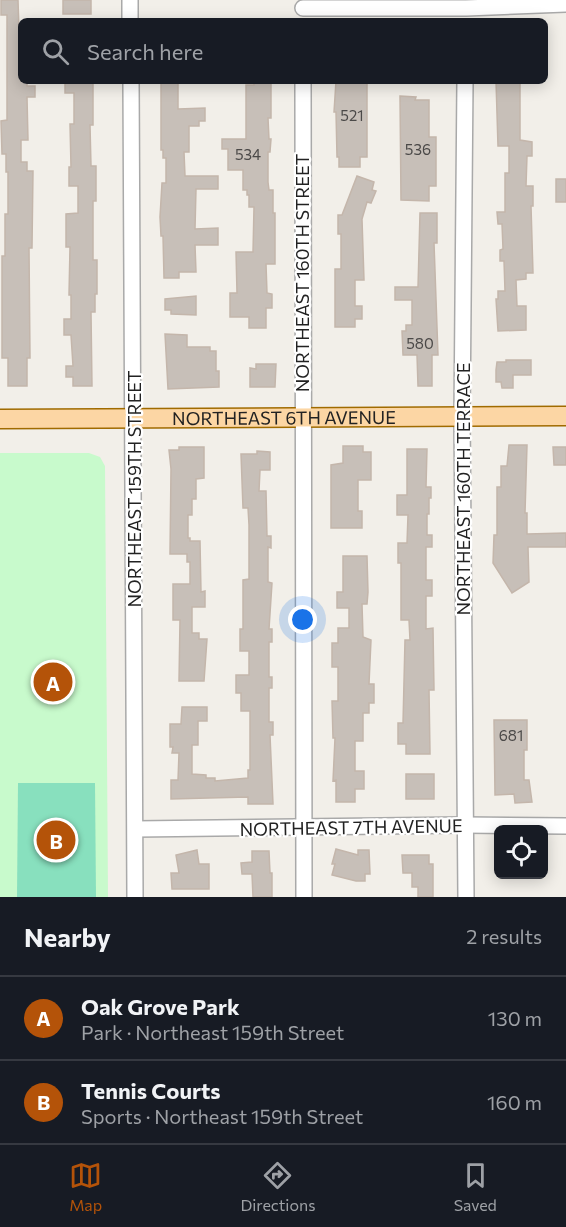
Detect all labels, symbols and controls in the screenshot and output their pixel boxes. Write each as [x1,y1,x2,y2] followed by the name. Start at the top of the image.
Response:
[18,18,548,84] search box
[39,35,72,68] icon: search
[87,38,203,65] text: Search here
[340,106,364,124] house number: 521
[405,140,431,158] house number: 536
[235,145,261,163] house number: 534
[291,154,313,392] street label: NORTHEAST 160TH STREET
[406,334,434,352] house number: 580
[452,363,474,615] street label: NORTHEAST 160TH TERRACE
[123,370,145,608] street label: NORTHEAST 159TH STREET
[172,406,396,429] street label: NORTHEAST 6TH AVENUE
[288,605,317,634] your location
[34,660,72,704] pin: A
[499,726,523,744] house number: 681
[239,814,463,840] street label: NORTHEAST 7TH AVENUE
[36,818,76,862] pin: B
[494,825,548,879] map controls
[494,825,548,879] button: locate
[24,921,111,952] text: Nearby
[466,924,542,948] text: 2 results
[81,993,240,1020] text: Oak Grove Park
[36,1006,51,1030] text: A
[488,1006,542,1030] text: 130 m
[81,1020,344,1044] text: Park · Northeast 159th Street
[81,1077,221,1104] text: Tennis Courts
[37,1090,50,1114] text: B
[487,1090,542,1114] text: 160 m
[81,1104,363,1128] text: Sports · Northeast 159th Street
[69,1159,102,1214] tab: Map
[240,1159,315,1214] tab: Directions
[454,1159,497,1214] tab: Saved

